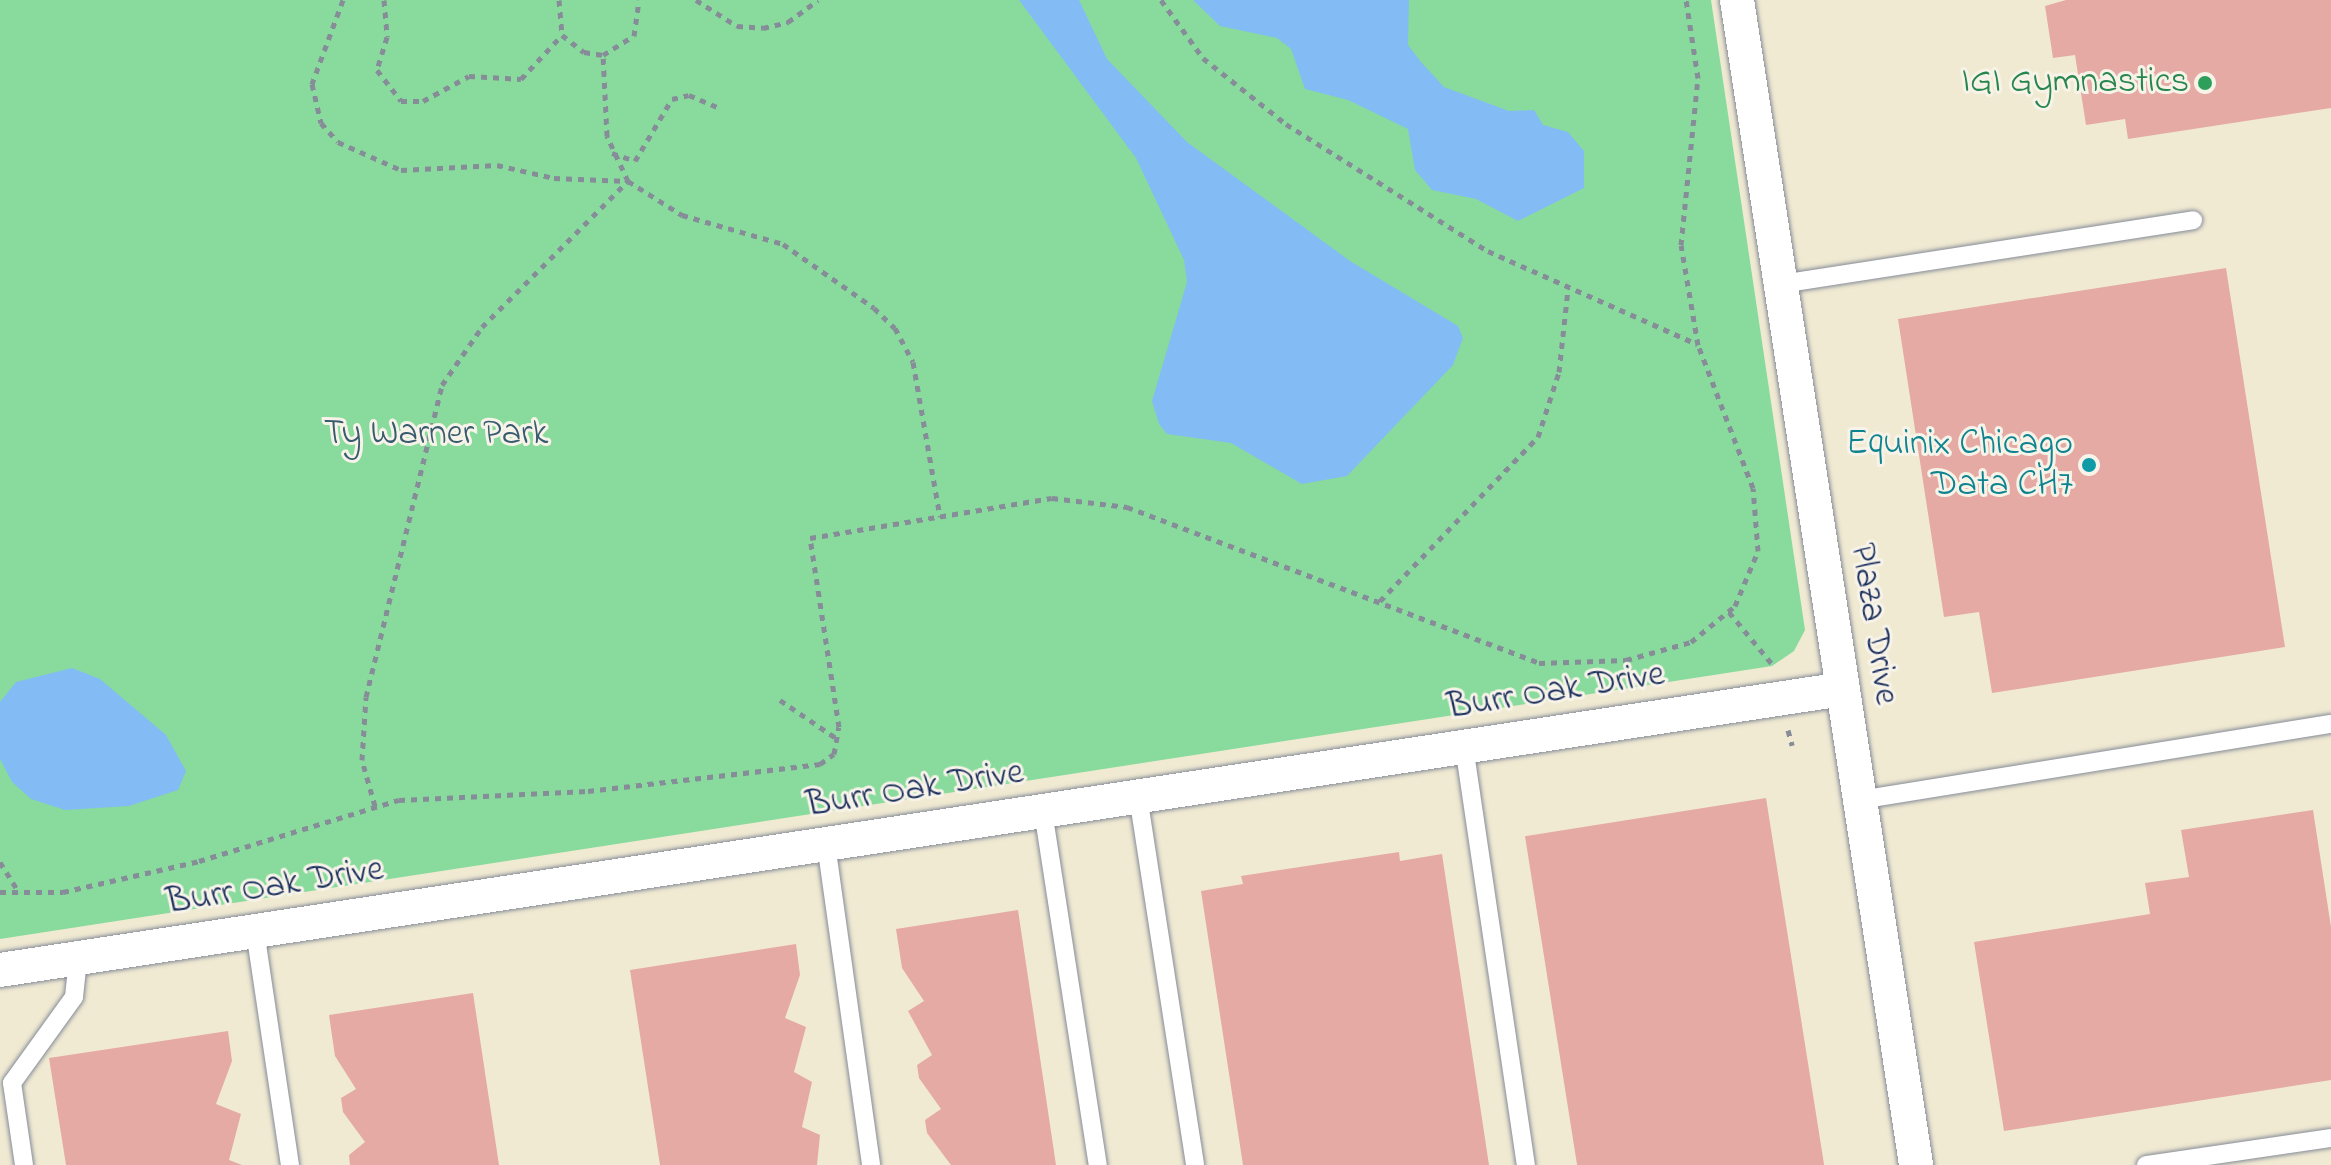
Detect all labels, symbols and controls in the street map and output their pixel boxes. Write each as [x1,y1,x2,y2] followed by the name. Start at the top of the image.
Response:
[1962,61,2189,105] place label: IGI Gymnastics
[2196,74,2214,92] marker: IGI Gymnastics
[324,413,548,457] park label: Ty Warner Park
[1846,422,2073,507] place label: Equinix Chicago Data CH7
[2080,456,2098,474] marker: Equinix Chicago Data CH7
[1839,540,1907,708] street label: Plaza Drive
[1444,654,1668,730] street label: Burr Oak Drive
[803,752,1027,828] street label: Burr Oak Drive
[163,849,387,925] street label: Burr Oak Drive

